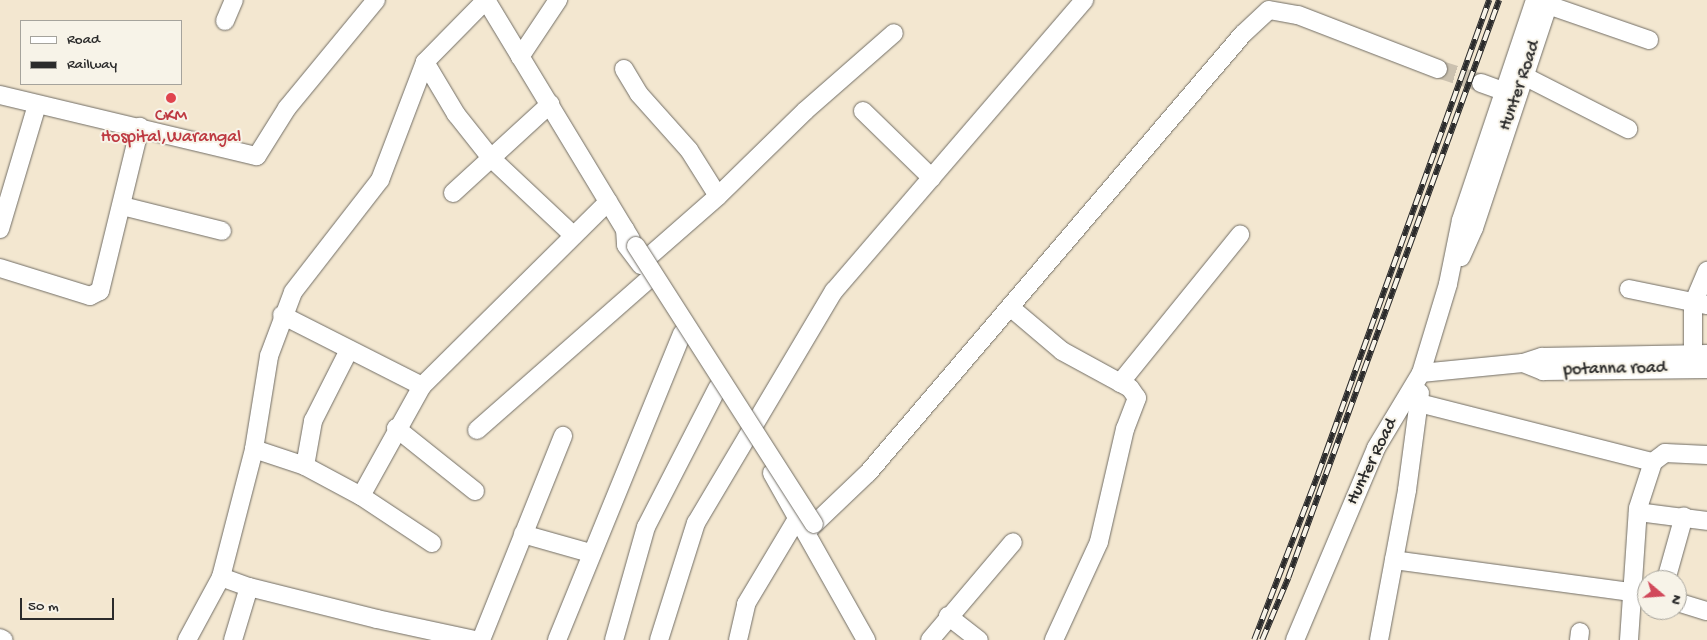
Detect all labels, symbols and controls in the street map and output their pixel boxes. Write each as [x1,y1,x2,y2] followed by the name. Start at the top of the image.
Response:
[20,20,182,85] legend
[67,31,100,49] text: Road
[1496,38,1546,134] street label: Hunter Road
[67,56,117,74] text: Railway
[164,91,178,105] marker: CKM Hospital,Warangal
[101,107,241,150] place label: CKM Hospital,Warangal
[1563,358,1667,382] street label: potanna road
[1343,415,1403,509] street label: Hunter Road
[1637,570,1687,620] north arrow
[22,588,116,620] scale bar
[1666,593,1685,606] text: N
[28,598,59,616] text: 50 m

